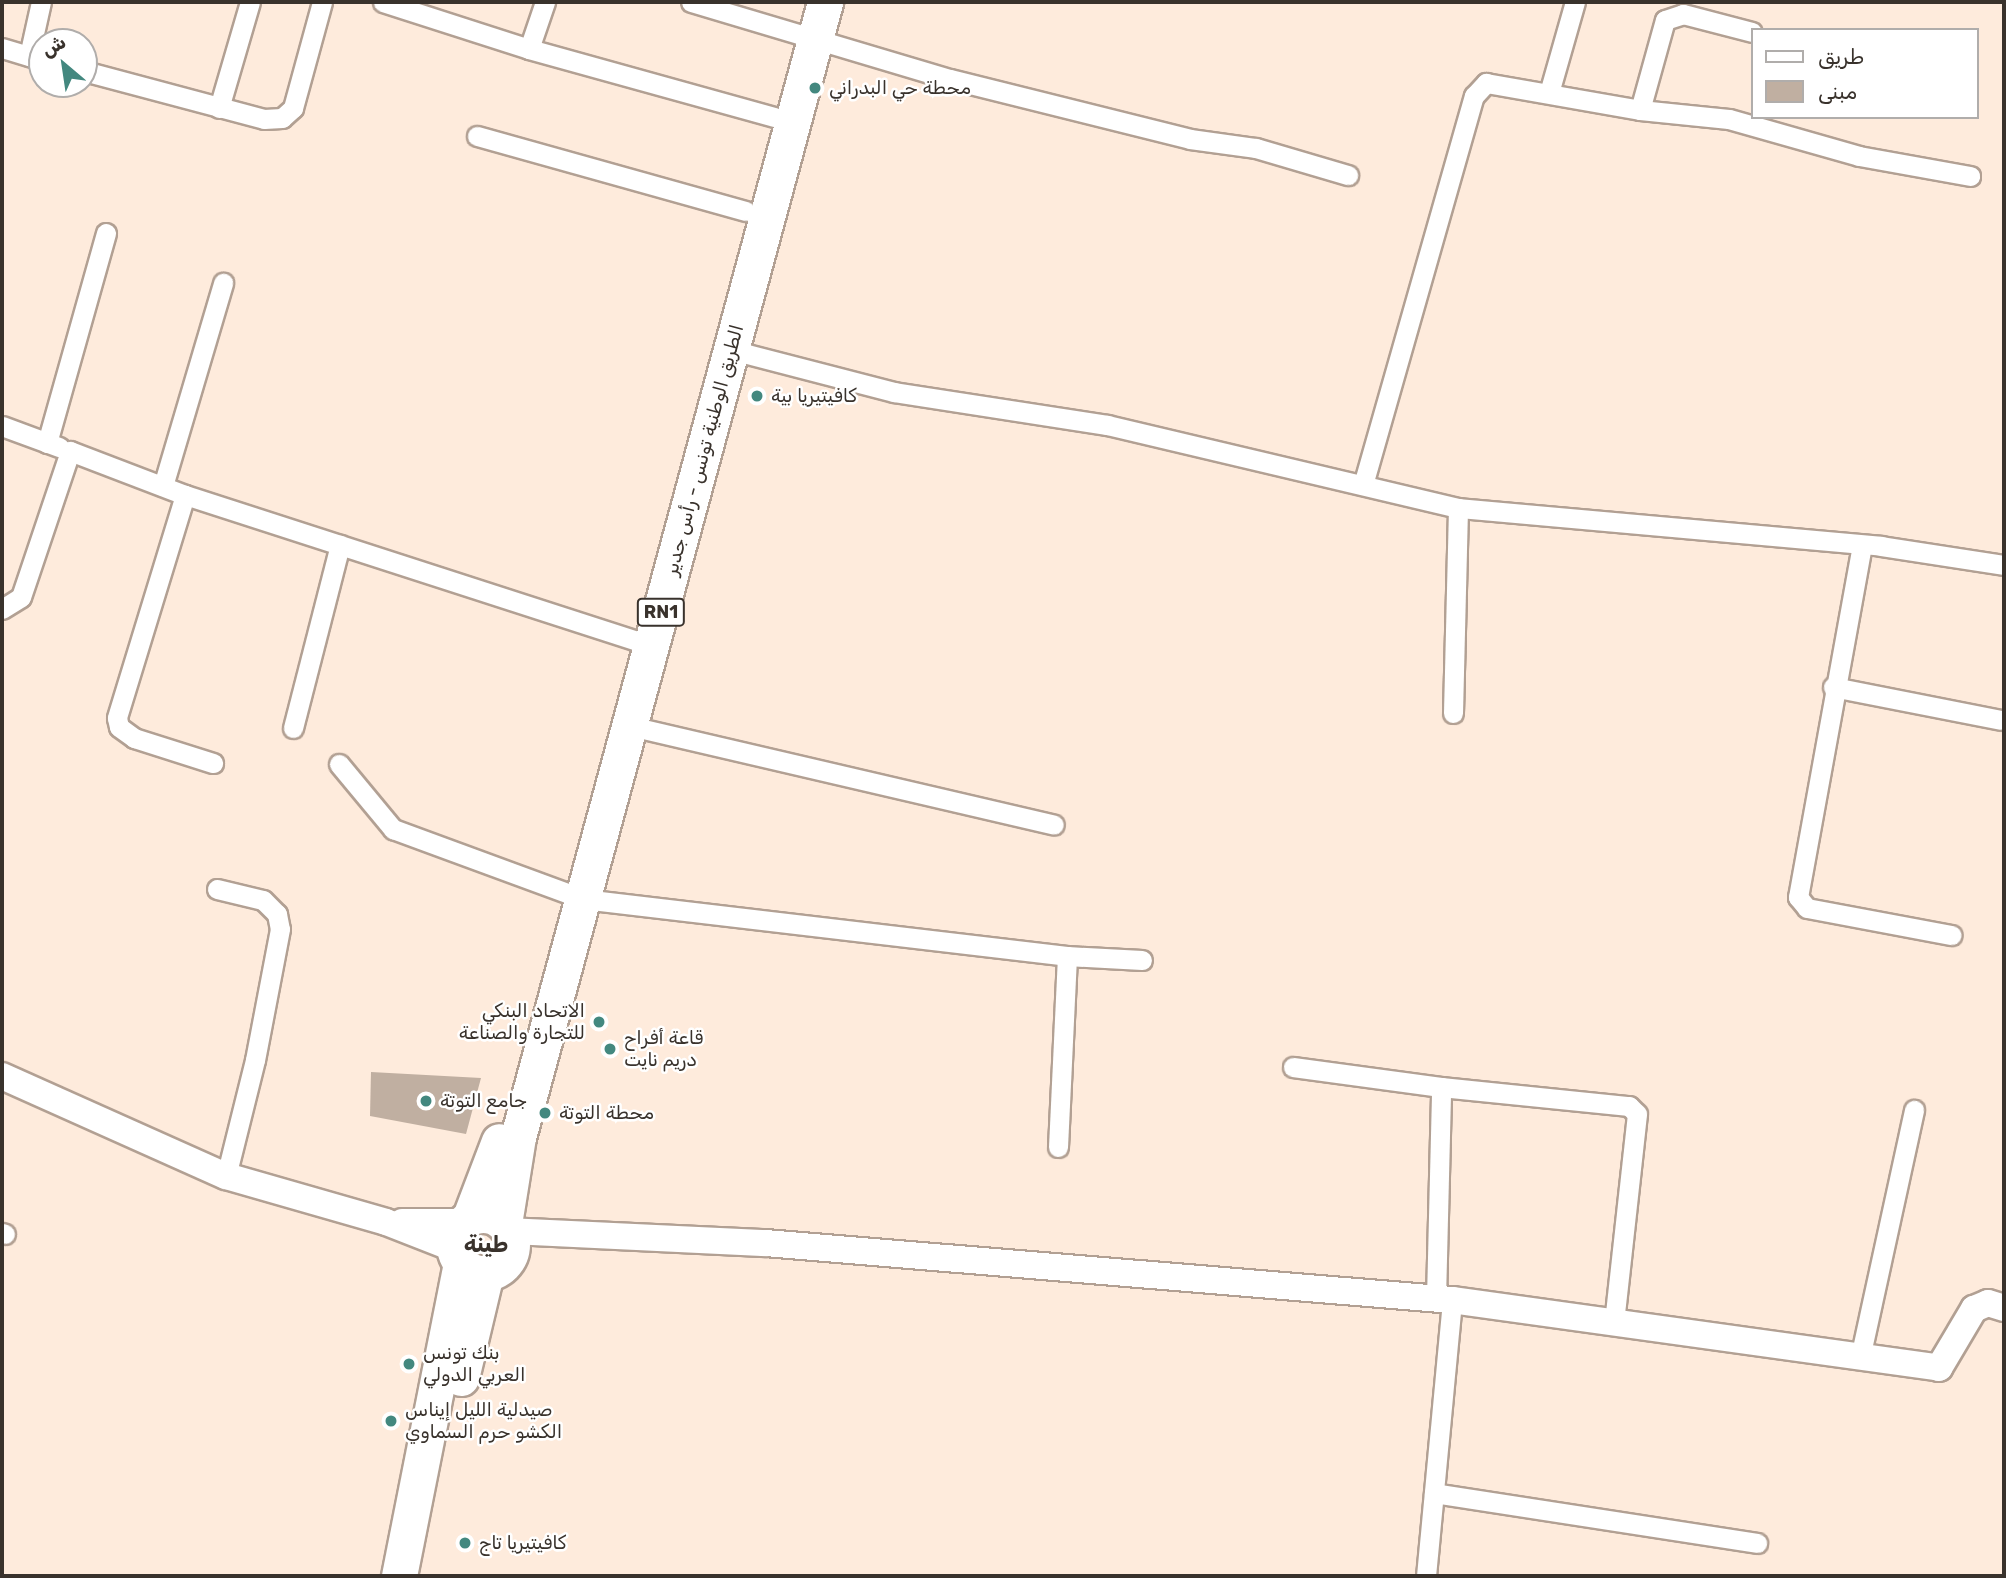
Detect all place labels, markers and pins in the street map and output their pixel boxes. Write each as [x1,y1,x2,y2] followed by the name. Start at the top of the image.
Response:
[829,77,971,99] place label: محطة حي البدراني
[807,80,823,96] marker: محطة حي البدراني
[771,385,857,407] place label: كافيتيريا بية
[749,388,765,404] marker: كافيتيريا بية
[459,1000,585,1044] place label: الاتحاد البنكي للتجارة والصناعة
[591,1014,607,1030] marker: الاتحاد البنكي للتجارة والصناعة
[624,1027,703,1071] place label: قاعة أفراح دريم نايت
[602,1041,618,1057] marker: قاعة أفراح دريم نايت
[440,1090,527,1112] place label: جامع التوتة
[418,1093,434,1109] marker: جامع التوتة
[559,1102,654,1124] place label: محطة التوتة
[537,1105,553,1121] marker: محطة التوتة
[423,1342,526,1386] place label: بنك تونس العربي الدولي
[401,1356,417,1372] marker: بنك تونس العربي الدولي
[405,1399,562,1443] place label: صيدلية الليل إيناس الكشو حرم السماوي
[383,1413,399,1429] marker: صيدلية الليل إيناس الكشو حرم السماوي
[479,1532,566,1554] place label: كافيتيريا تاج
[457,1535,473,1551] marker: كافيتيريا تاج

